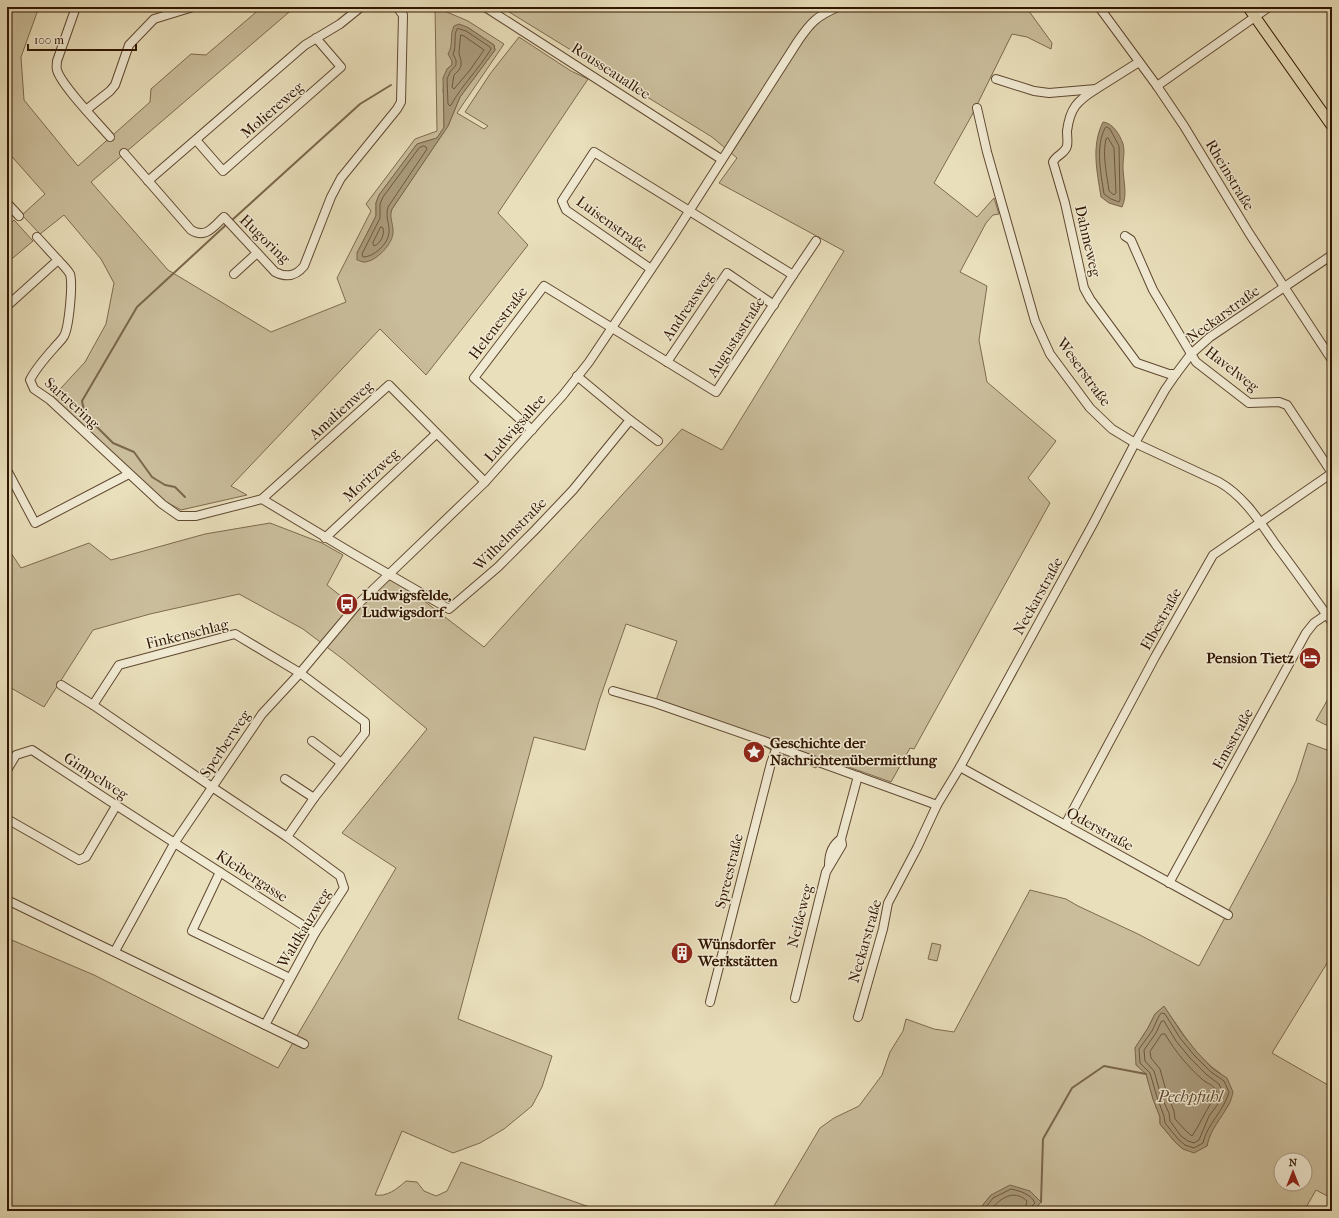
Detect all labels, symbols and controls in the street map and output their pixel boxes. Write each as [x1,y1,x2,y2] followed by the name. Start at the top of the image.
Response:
[28,26,136,52] scale bar
[34,33,64,47] text: 100 m
[568,39,654,104] street label: Rousseauallee
[237,77,308,142] street label: Moliereweg
[1202,136,1259,214] street label: Rheinstraße
[573,192,652,256] street label: Luisenstraße
[1071,204,1105,279] street label: Dahmeweg
[236,211,295,268] street label: Hugoring
[658,267,718,345] street label: Andreasweg
[1183,281,1264,347] street label: Neckarstraße
[465,283,532,363] street label: Helenestraße
[703,293,769,382] street label: Augustastraße
[1053,333,1115,410] street label: Weserstraße
[1201,342,1263,396] street label: Havelweg
[41,374,104,433] street label: Sartrering
[305,376,377,444] street label: Amalienweg
[480,390,550,466] street label: Ludwigsallee
[339,444,403,505] street label: Moritzweg
[469,494,550,575] street label: Wilhelmstraße
[1009,554,1067,638] street label: Neckarstraße
[1137,584,1186,653] street label: Elbestraße
[362,586,451,621] place label: Ludwigsfelde, Ludwigsdorf
[334,591,360,617] bus stop icon: Ludwigsfelde, Ludwigsdorf
[144,615,231,653] street label: Finkenschlag
[1297,645,1323,671] hotel icon: Pension Tietz
[1206,649,1294,667] place label: Pension Tietz
[1209,705,1257,773] street label: Emsstraße
[196,706,255,781] street label: Sperberweg
[770,734,938,769] place label: Geschichte der Nachrichtenübermittlung
[741,739,767,765] place icon: Geschichte der Nachrichtenübermittlung
[60,748,132,804] street label: Gimpelweg
[1063,803,1137,855] street label: Oderstraße
[711,831,747,910] street label: Spreestraße
[213,846,292,906] street label: Kleibergasse
[783,881,817,950] street label: Neißeweg
[273,884,335,972] street label: Waldkauzweg
[845,897,886,985] street label: Neckarstraße
[697,935,778,970] place label: Wünsdorfer Werkstätten
[669,940,695,966] building icon: Wünsdorfer Werkstätten
[1157,1087,1224,1106] water label: Pechpfuhl
[1273,1152,1313,1192] north arrow
[1289,1156,1298,1169] text: N

